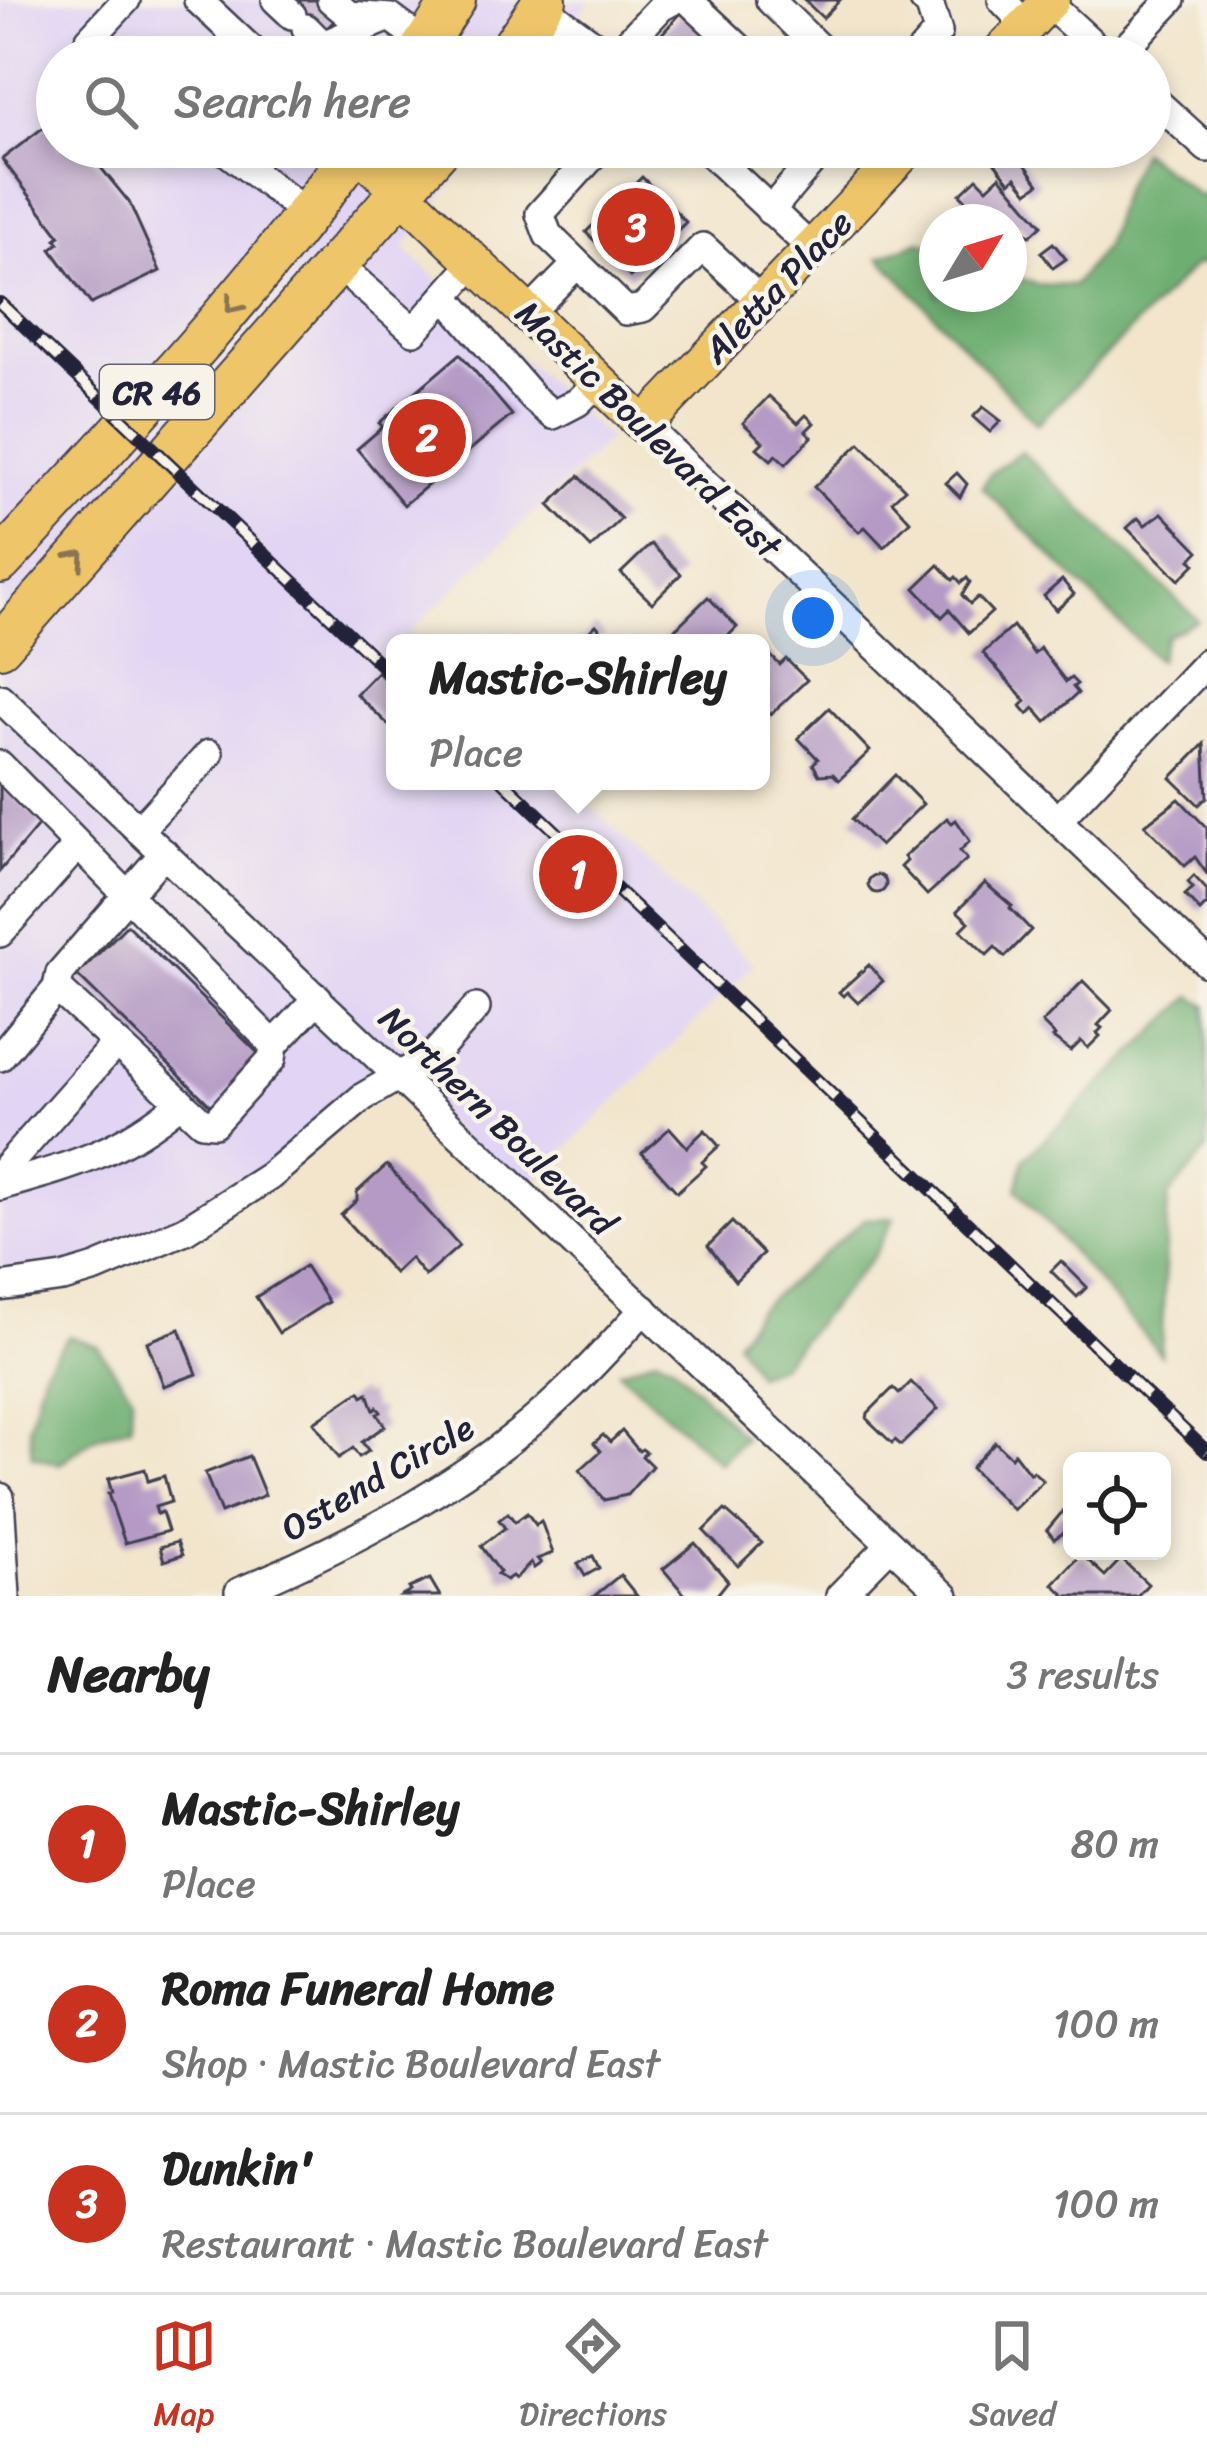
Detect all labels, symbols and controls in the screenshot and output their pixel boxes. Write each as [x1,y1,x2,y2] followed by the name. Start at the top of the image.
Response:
[36,36,1171,168] search box
[174,62,411,142] text: Search here
[78,69,144,135] icon: search
[597,182,675,272] pin: 3
[686,194,869,380] street label: Aletta Place
[919,204,1027,312] north arrow
[499,284,798,576] street label: Mastic Boulevard East
[226,291,247,313] one-way arrow
[100,365,214,419] road number: CR 46
[388,393,466,483] pin: 2
[63,551,84,572] one-way arrow
[783,588,843,648] your location
[386,634,770,790] popup
[429,638,727,718] text: Mastic-Shirley
[429,718,523,787] text: Place
[539,829,617,919] pin: 1
[363,989,633,1253] street label: Northern Boulevard
[269,1396,486,1559] street label: Ostend Circle
[1063,1452,1171,1560] map controls
[1063,1452,1171,1560] button: locate
[48,1629,209,1719] text: Nearby
[1006,1640,1159,1709] text: 3 results
[162,1769,459,1849] text: Mastic-Shirley
[79,1809,95,1878] text: 1
[1071,1809,1159,1878] text: 80 m
[162,1849,256,1918] text: Place
[162,1949,554,2029] text: Roma Funeral Home
[76,1989,98,2058] text: 2
[1053,1989,1159,2058] text: 100 m
[162,2029,660,2098] text: Shop · Mastic Boulevard East
[162,2129,315,2209] text: Dunkin'
[76,2169,98,2238] text: 3
[1053,2169,1159,2238] text: 100 m
[162,2209,768,2278] text: Restaurant · Mastic Boulevard East
[151,2313,217,2443] tab: Map
[519,2313,667,2443] tab: Directions
[969,2313,1056,2443] tab: Saved

